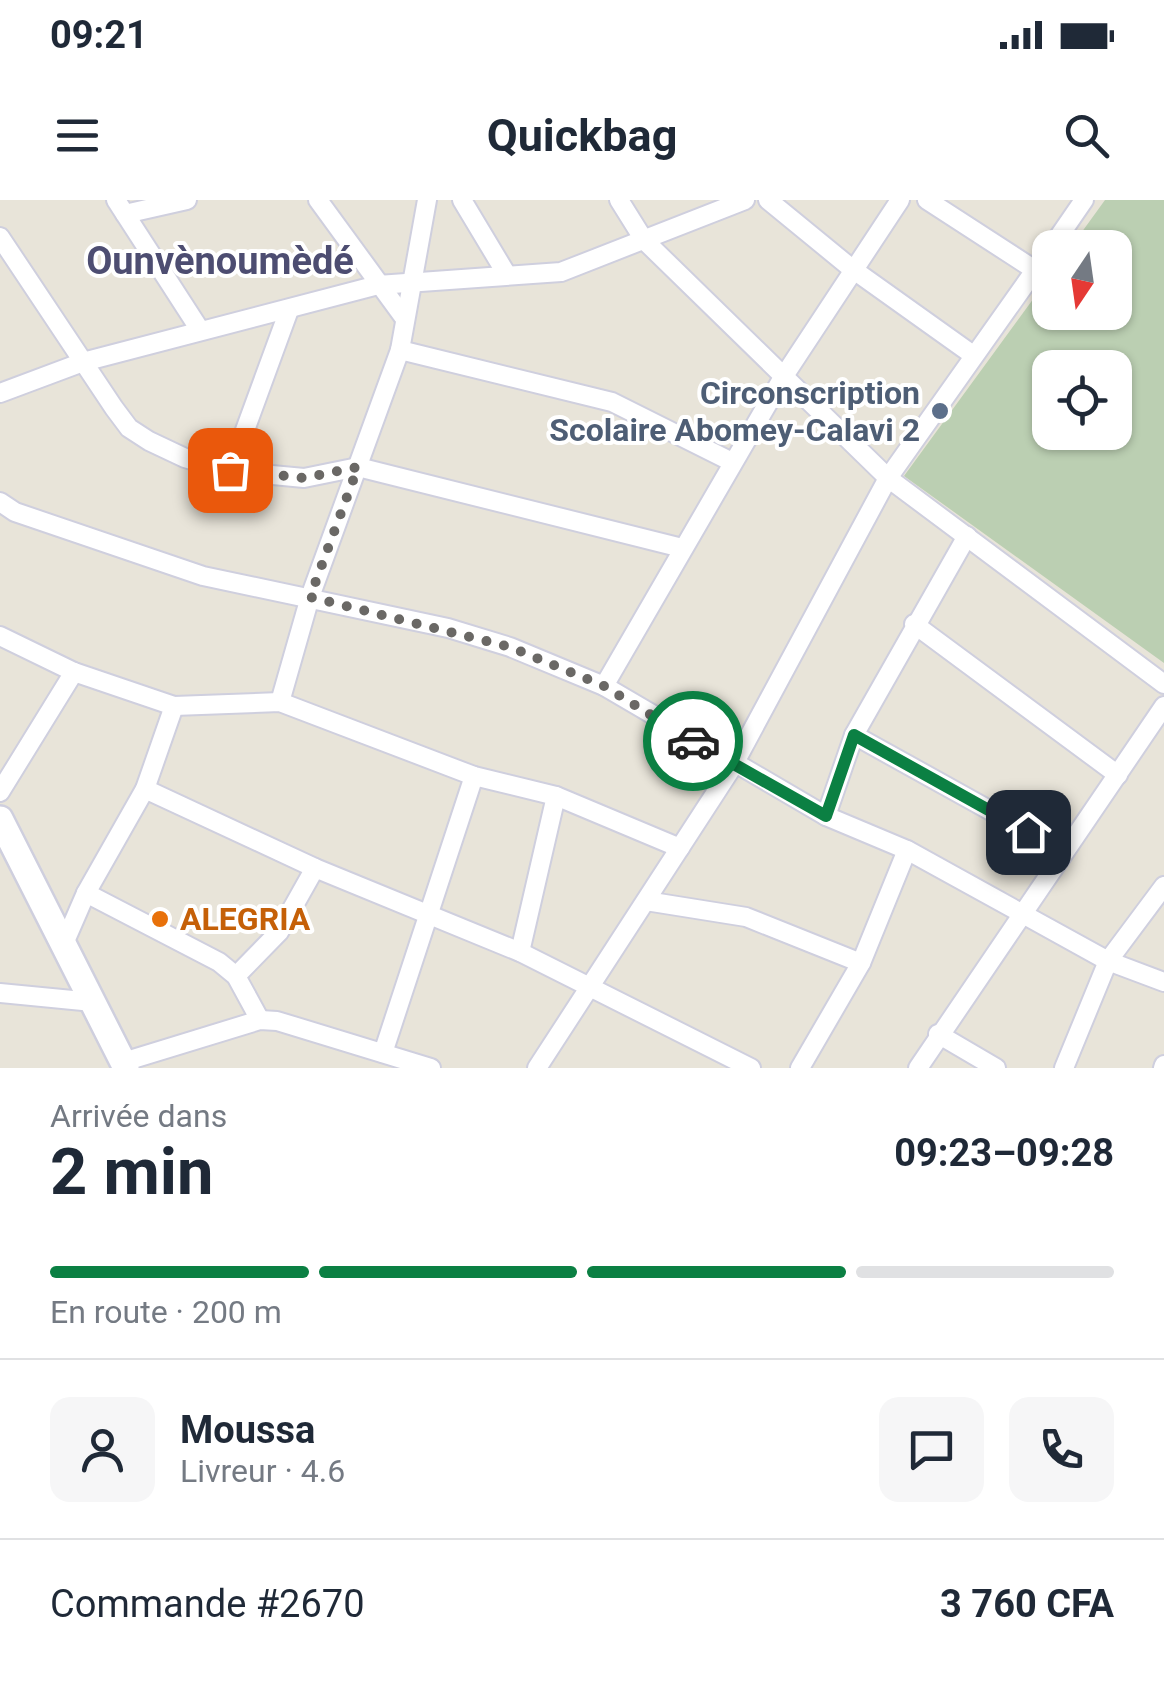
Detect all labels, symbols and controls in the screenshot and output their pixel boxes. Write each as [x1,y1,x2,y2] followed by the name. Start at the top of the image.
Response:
[50,13,148,57] text: 09:21
[50,108,105,163] icon: menu
[1059,108,1114,163] icon: search
[487,109,677,162] text: Quickbag
[1032,230,1132,330] north arrow
[1032,230,1132,450] map controls
[86,239,354,283] district label: Ounvènoumèdé
[1032,350,1132,450] button: locate
[549,374,920,449] place label: Circonscription Scolaire Abomey-Calavi 2
[929,400,951,422] marker: Circonscription Scolaire Abomey-Calavi 2
[188,428,273,513] pin
[203,443,258,498] icon: bag
[643,691,743,791] courier
[666,714,721,769] icon: car
[986,790,1071,875] pin
[1001,805,1056,860] icon: home
[180,900,311,938] place label: ALEGRIA
[149,908,171,930] marker: ALEGRIA
[50,1097,227,1135] text: Arrivée dans
[894,1131,1114,1175] text: 09:23–09:28
[50,1134,213,1210] text: 2 min
[50,1293,282,1331] text: En route · 200 m
[50,1397,155,1502] button: person
[879,1397,984,1502] button: chat
[1009,1397,1114,1502] button: phone
[180,1408,315,1452] text: Moussa
[180,1452,345,1490] text: Livreur · 4.6
[50,1582,365,1626] text: Commande #2670
[940,1582,1114,1626] text: 3 760 CFA

